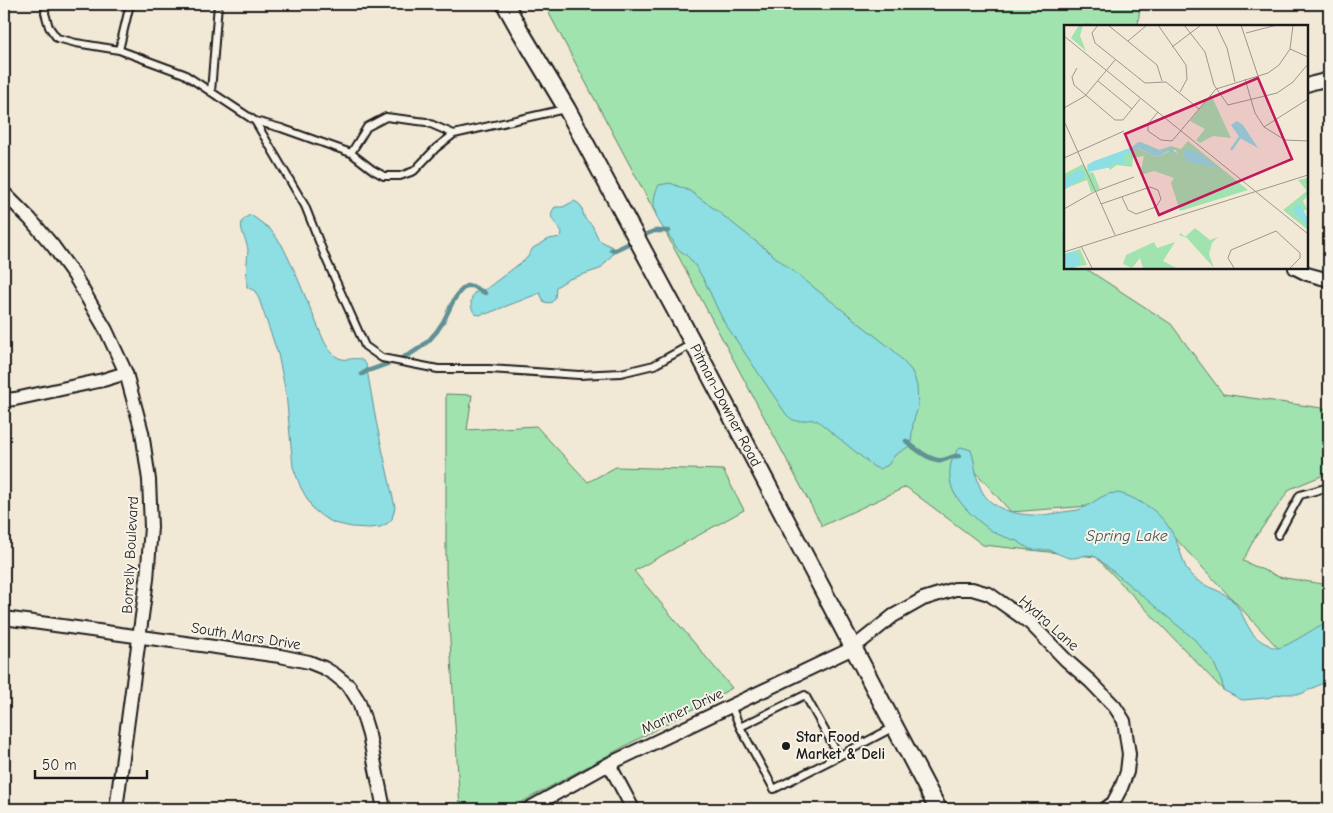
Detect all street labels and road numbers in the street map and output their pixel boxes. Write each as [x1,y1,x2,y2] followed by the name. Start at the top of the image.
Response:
[686,341,765,470] street label: Pitman-Downer Road
[118,496,142,614] street label: Borrelly Boulevard
[1015,591,1083,655] street label: Hydra Lane
[190,618,303,654] street label: South Mars Drive
[638,684,726,738] street label: Mariner Drive

